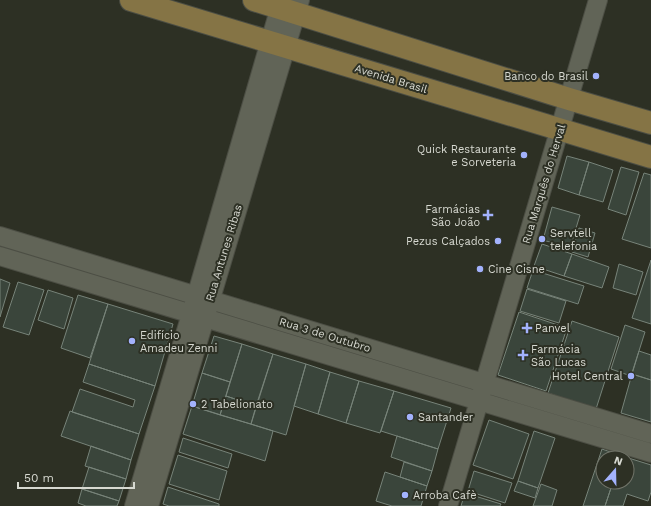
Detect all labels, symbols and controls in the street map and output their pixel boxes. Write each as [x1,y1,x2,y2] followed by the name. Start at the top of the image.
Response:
[353,62,429,96] street label: Avenida Brasil
[504,70,589,83] place label: Banco do Brasil
[591,71,601,81] marker: Banco do Brasil
[520,122,569,245] street label: Rua Marquês do Herval
[417,143,516,169] place label: Quick Restaurante e Sorveteria
[519,150,529,160] marker: Quick Restaurante e Sorveteria
[203,203,245,303] street label: Rua Antunes Ribas
[425,203,480,229] place label: Farmácias São João
[483,210,493,220] marker: Farmácias São João
[550,227,597,253] place label: Servtell telefonia
[537,234,547,244] marker: Servtell telefonia
[406,235,490,248] place label: Pezus Calçados
[493,236,503,246] marker: Pezus Calçados
[488,263,545,276] place label: Cine Cisne
[475,264,485,274] marker: Cine Cisne
[278,315,372,355] street label: Rua 3 de Outubro
[535,322,571,335] place label: Panvel
[522,323,532,333] marker: Panvel
[140,329,217,355] place label: Edifício Amadeu Zenni
[127,336,137,346] marker: Edifício Amadeu Zenni
[531,343,586,369] place label: Farmácia São Lucas
[518,350,528,360] marker: Farmácia São Lucas
[552,370,624,383] place label: Hotel Central
[626,371,636,381] marker: Hotel Central
[201,398,273,411] place label: 2 Tabelionato
[188,399,198,409] marker: 2 Tabelionato
[418,411,474,424] place label: Santander
[405,412,415,422] marker: Santander
[595,450,635,490] north arrow
[612,454,624,469] text: N
[18,464,134,490] scale bar
[24,471,54,485] text: 50 m
[413,489,477,502] place label: Arroba Cafè
[400,490,410,500] marker: Arroba Cafè

